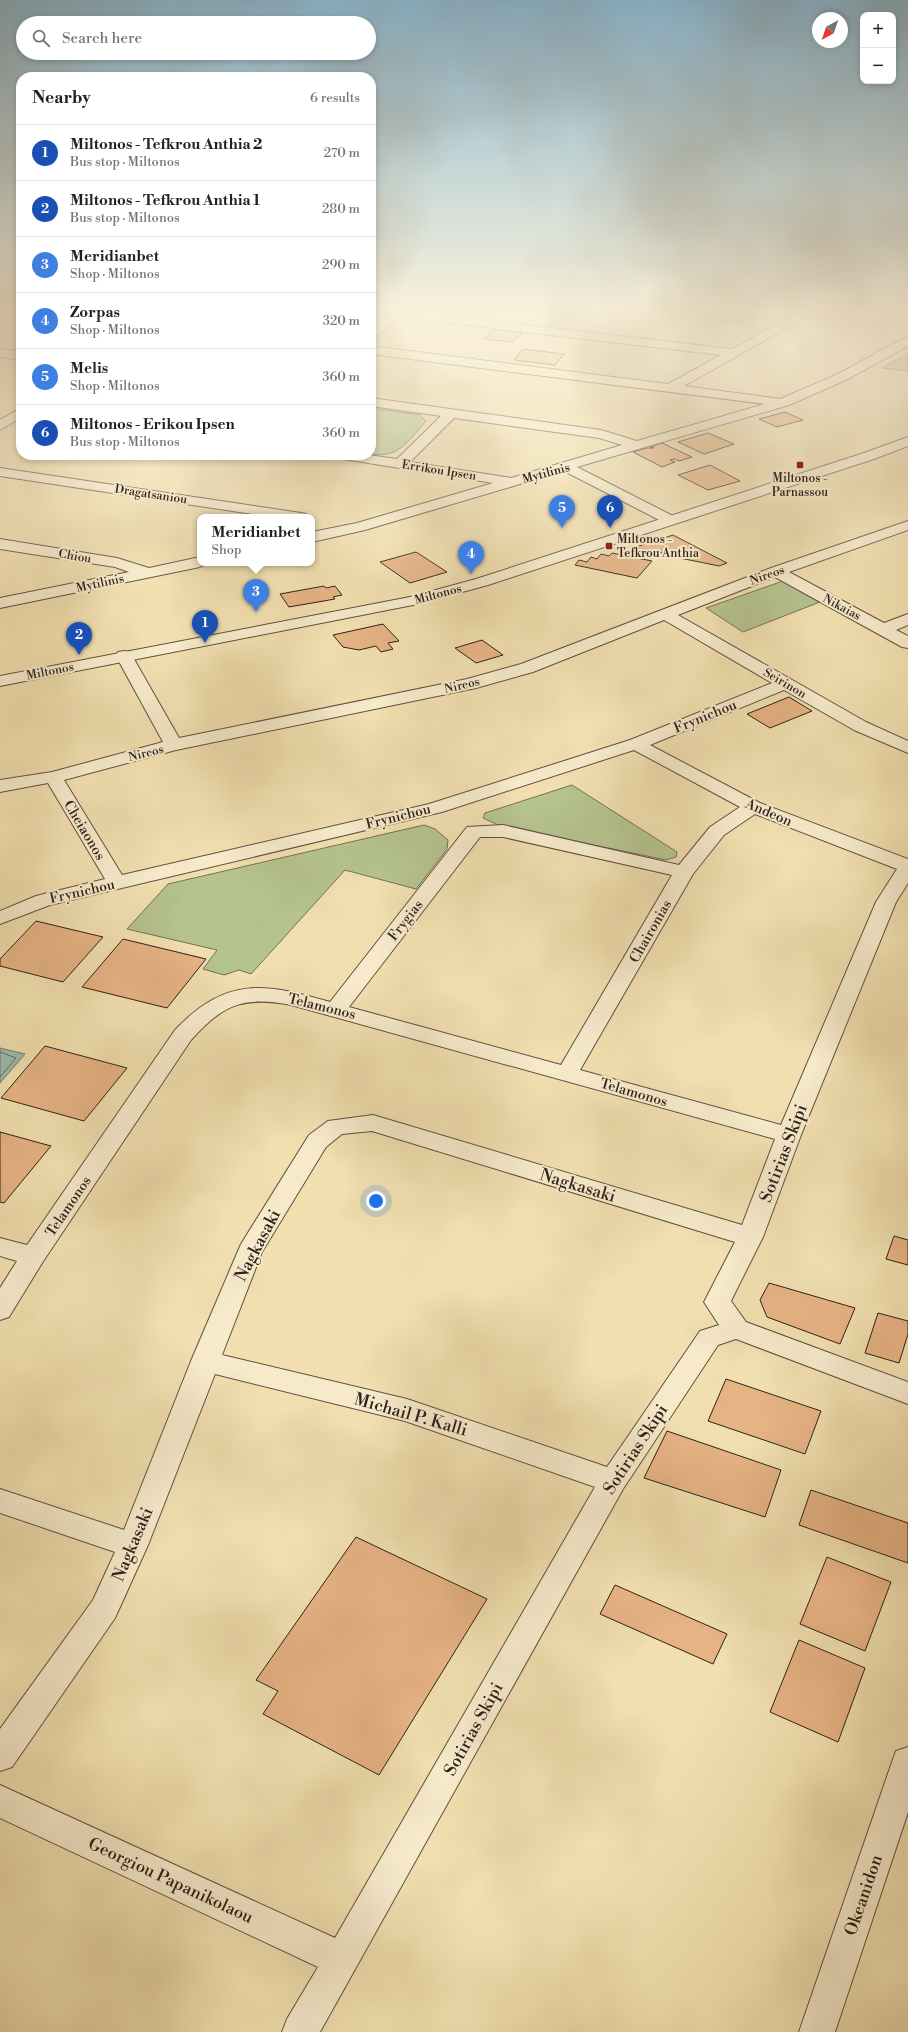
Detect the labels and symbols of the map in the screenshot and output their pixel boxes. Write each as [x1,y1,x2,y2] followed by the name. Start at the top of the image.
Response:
[812,12,848,48] north arrow
[401,457,477,484] street label: Errikou Ipsen
[521,460,572,487] street label: Mytilinis
[795,460,805,470] marker: Miltonos - Parnassou
[772,471,828,500] place label: Miltonos - Parnassou
[114,481,188,508] street label: Dragatsaniou
[549,495,575,528] pin: 5
[597,495,623,528] pin: 6
[617,532,700,561] place label: Miltonos - Tefkrou Anthia
[458,541,484,574] pin: 4
[604,541,614,551] marker: Miltonos - Tefkrou Anthia
[57,546,93,567] street label: Chiou
[748,562,787,589] street label: Nireos
[75,571,125,596] street label: Mytilinis
[243,579,269,612] pin: 3
[413,581,463,608] street label: Miltonos
[820,591,863,624] street label: Nikaias
[192,610,218,643] pin: 1
[66,622,92,655] pin: 2
[25,660,75,683] street label: Miltonos
[760,665,809,702] street label: Seirinon
[443,674,481,697] street label: Nireos
[671,696,740,738] street label: Frynichou
[127,742,165,765] street label: Nireos
[742,795,795,831] street label: Andeon
[59,797,109,864] street label: Cheiaonos
[364,800,433,834] street label: Frynichou
[48,876,117,908] street label: Frynichou
[384,896,427,945] street label: Frygias
[626,897,676,966] street label: Chaironias
[286,990,358,1024] street label: Telamonos
[598,1075,670,1111] street label: Telamonos
[755,1101,813,1206] street label: Sotirias Skipi
[537,1164,619,1208] street label: Nagkasaki
[42,1173,96,1240] street label: Telamonos
[366,1191,386,1211] your location
[230,1205,286,1285] street label: Nagkasaki
[352,1388,470,1442] street label: Michail P. Kalli
[598,1400,673,1499] street label: Sotirias Skipi
[107,1504,159,1585] street label: Nagkasaki
[439,1679,509,1780] street label: Sotirias Skipi
[85,1833,257,1929] street label: Georgiou Papanikolaou
[840,1852,888,1939] street label: Okeanidon

